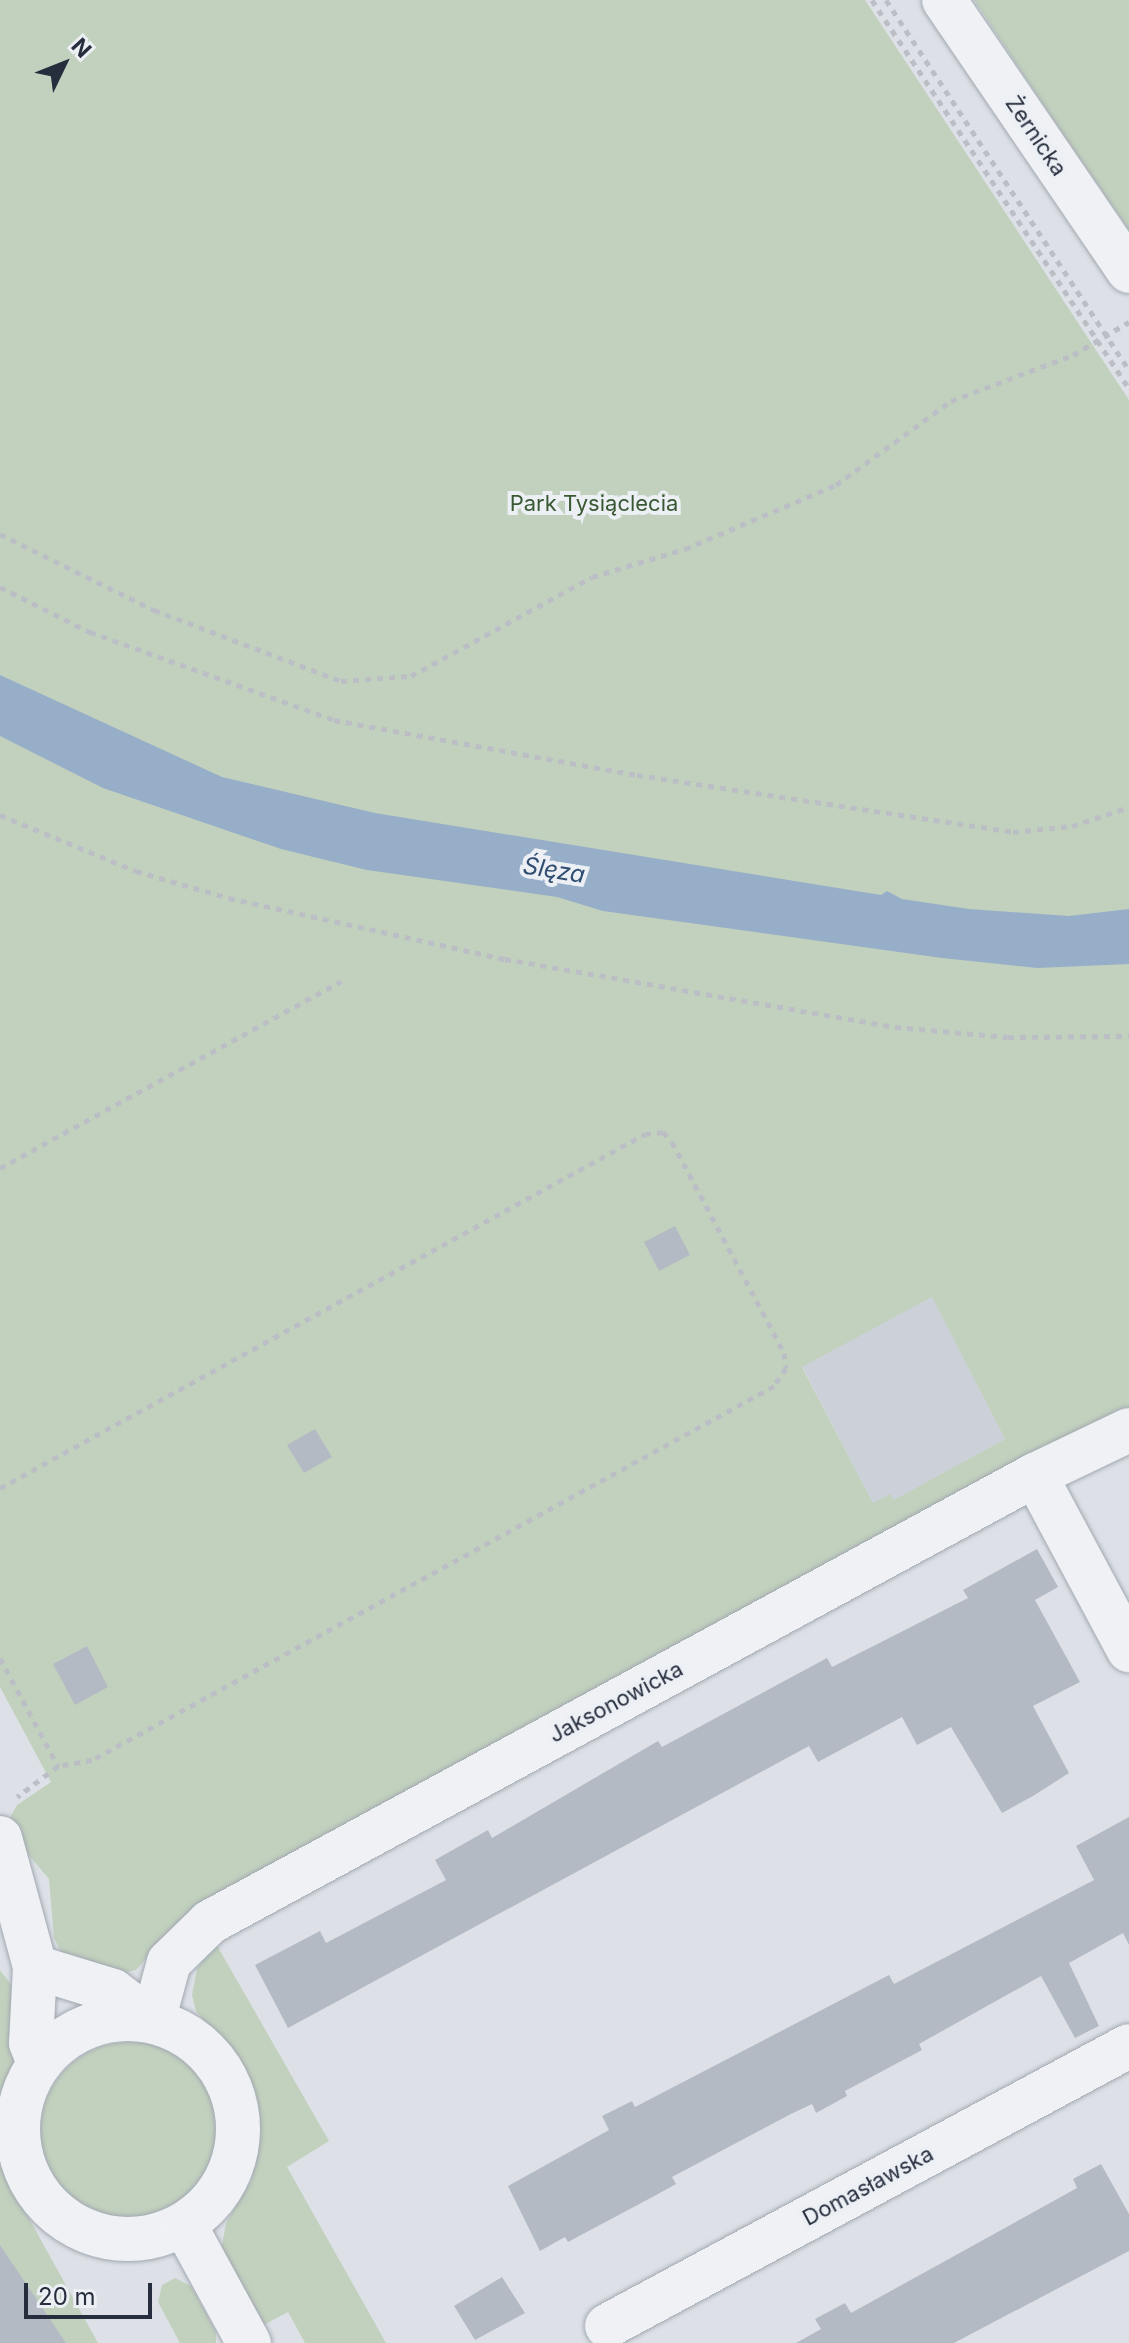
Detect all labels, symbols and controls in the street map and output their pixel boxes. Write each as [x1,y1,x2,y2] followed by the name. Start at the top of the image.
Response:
[24,24,104,104] north arrow
[66,33,97,63] text: N
[1000,91,1072,181] street label: Żernicka
[510,491,678,517] park label: Park Tysiąclecia
[521,851,587,889] water label: Ślęza
[545,1656,687,1748] street label: Jaksonowicka
[798,2141,938,2231] street label: Domasławska
[28,2267,156,2317] scale bar
[38,2282,96,2311] text: 20 m

